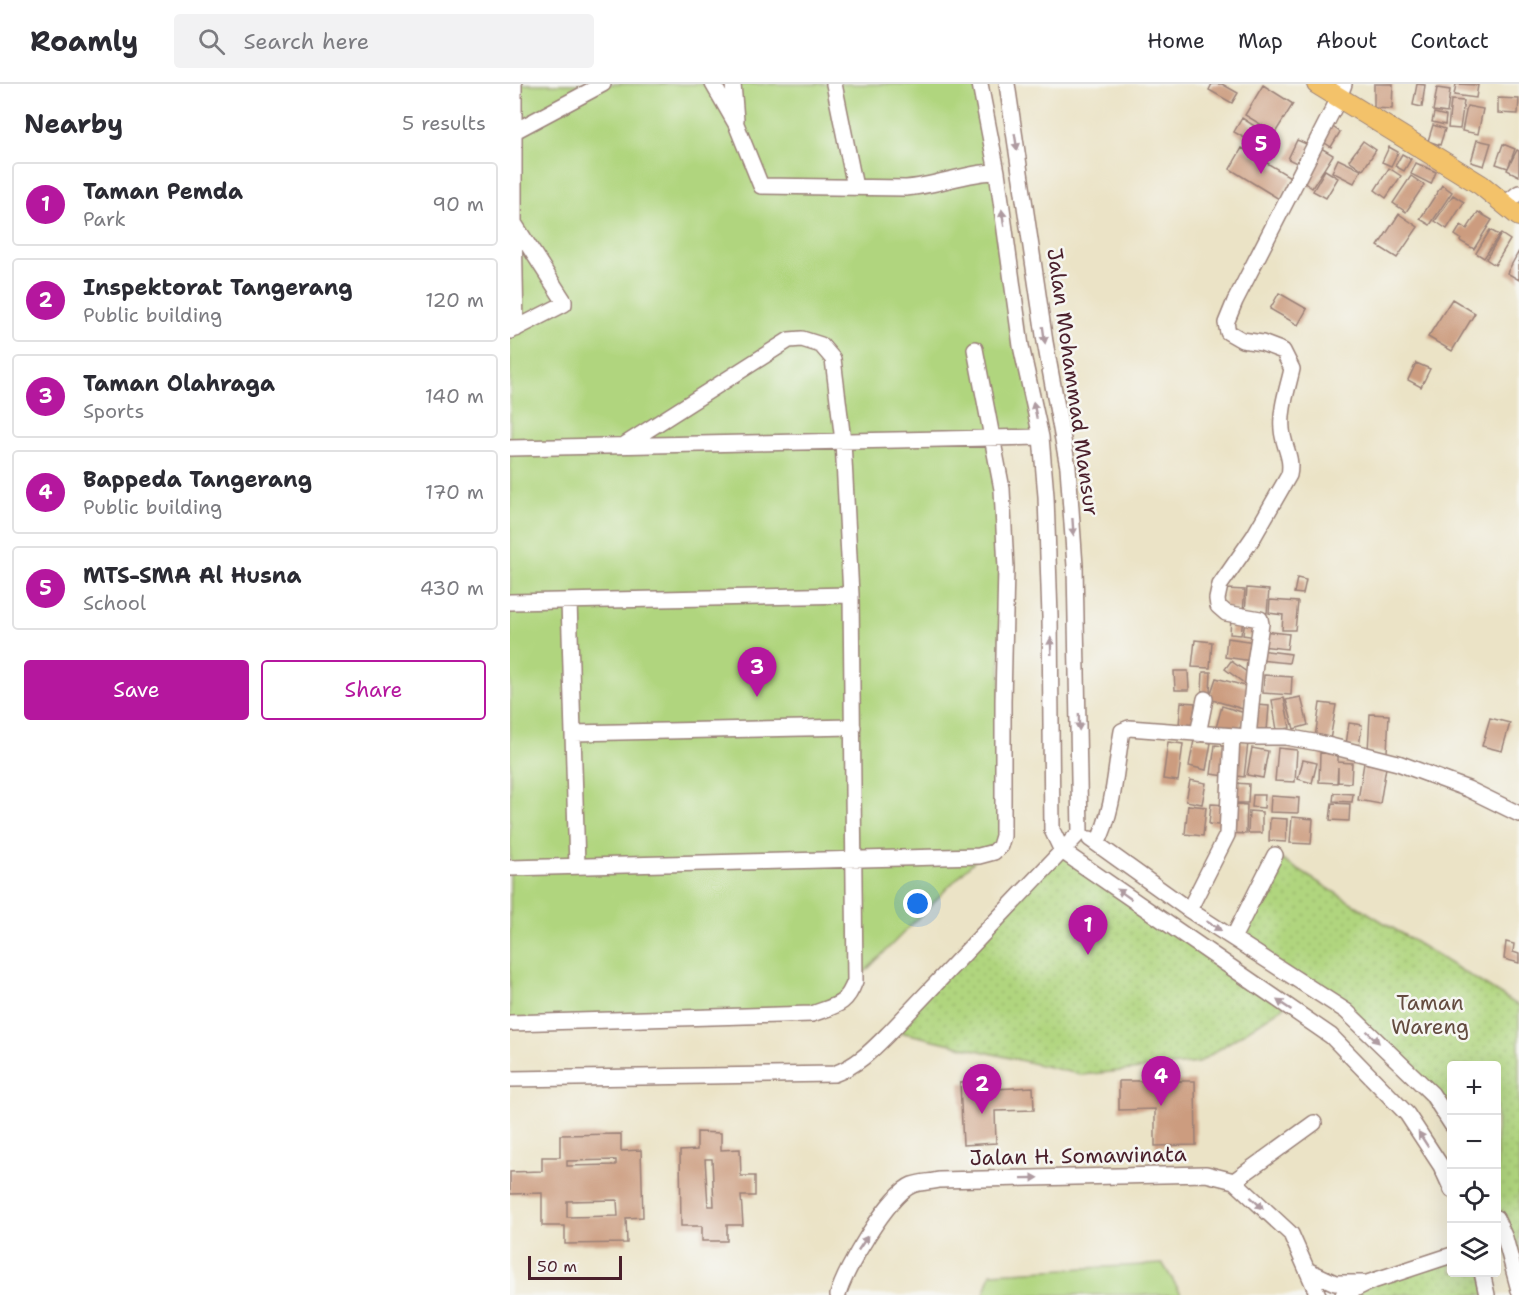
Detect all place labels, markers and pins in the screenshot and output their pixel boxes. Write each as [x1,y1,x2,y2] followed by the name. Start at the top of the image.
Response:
[1242,124,1281,174] pin: 5
[738,648,776,697] pin: 3
[1068,906,1108,955] pin: 1
[1142,1056,1180,1106] pin: 4
[962,1064,1002,1114] pin: 2

